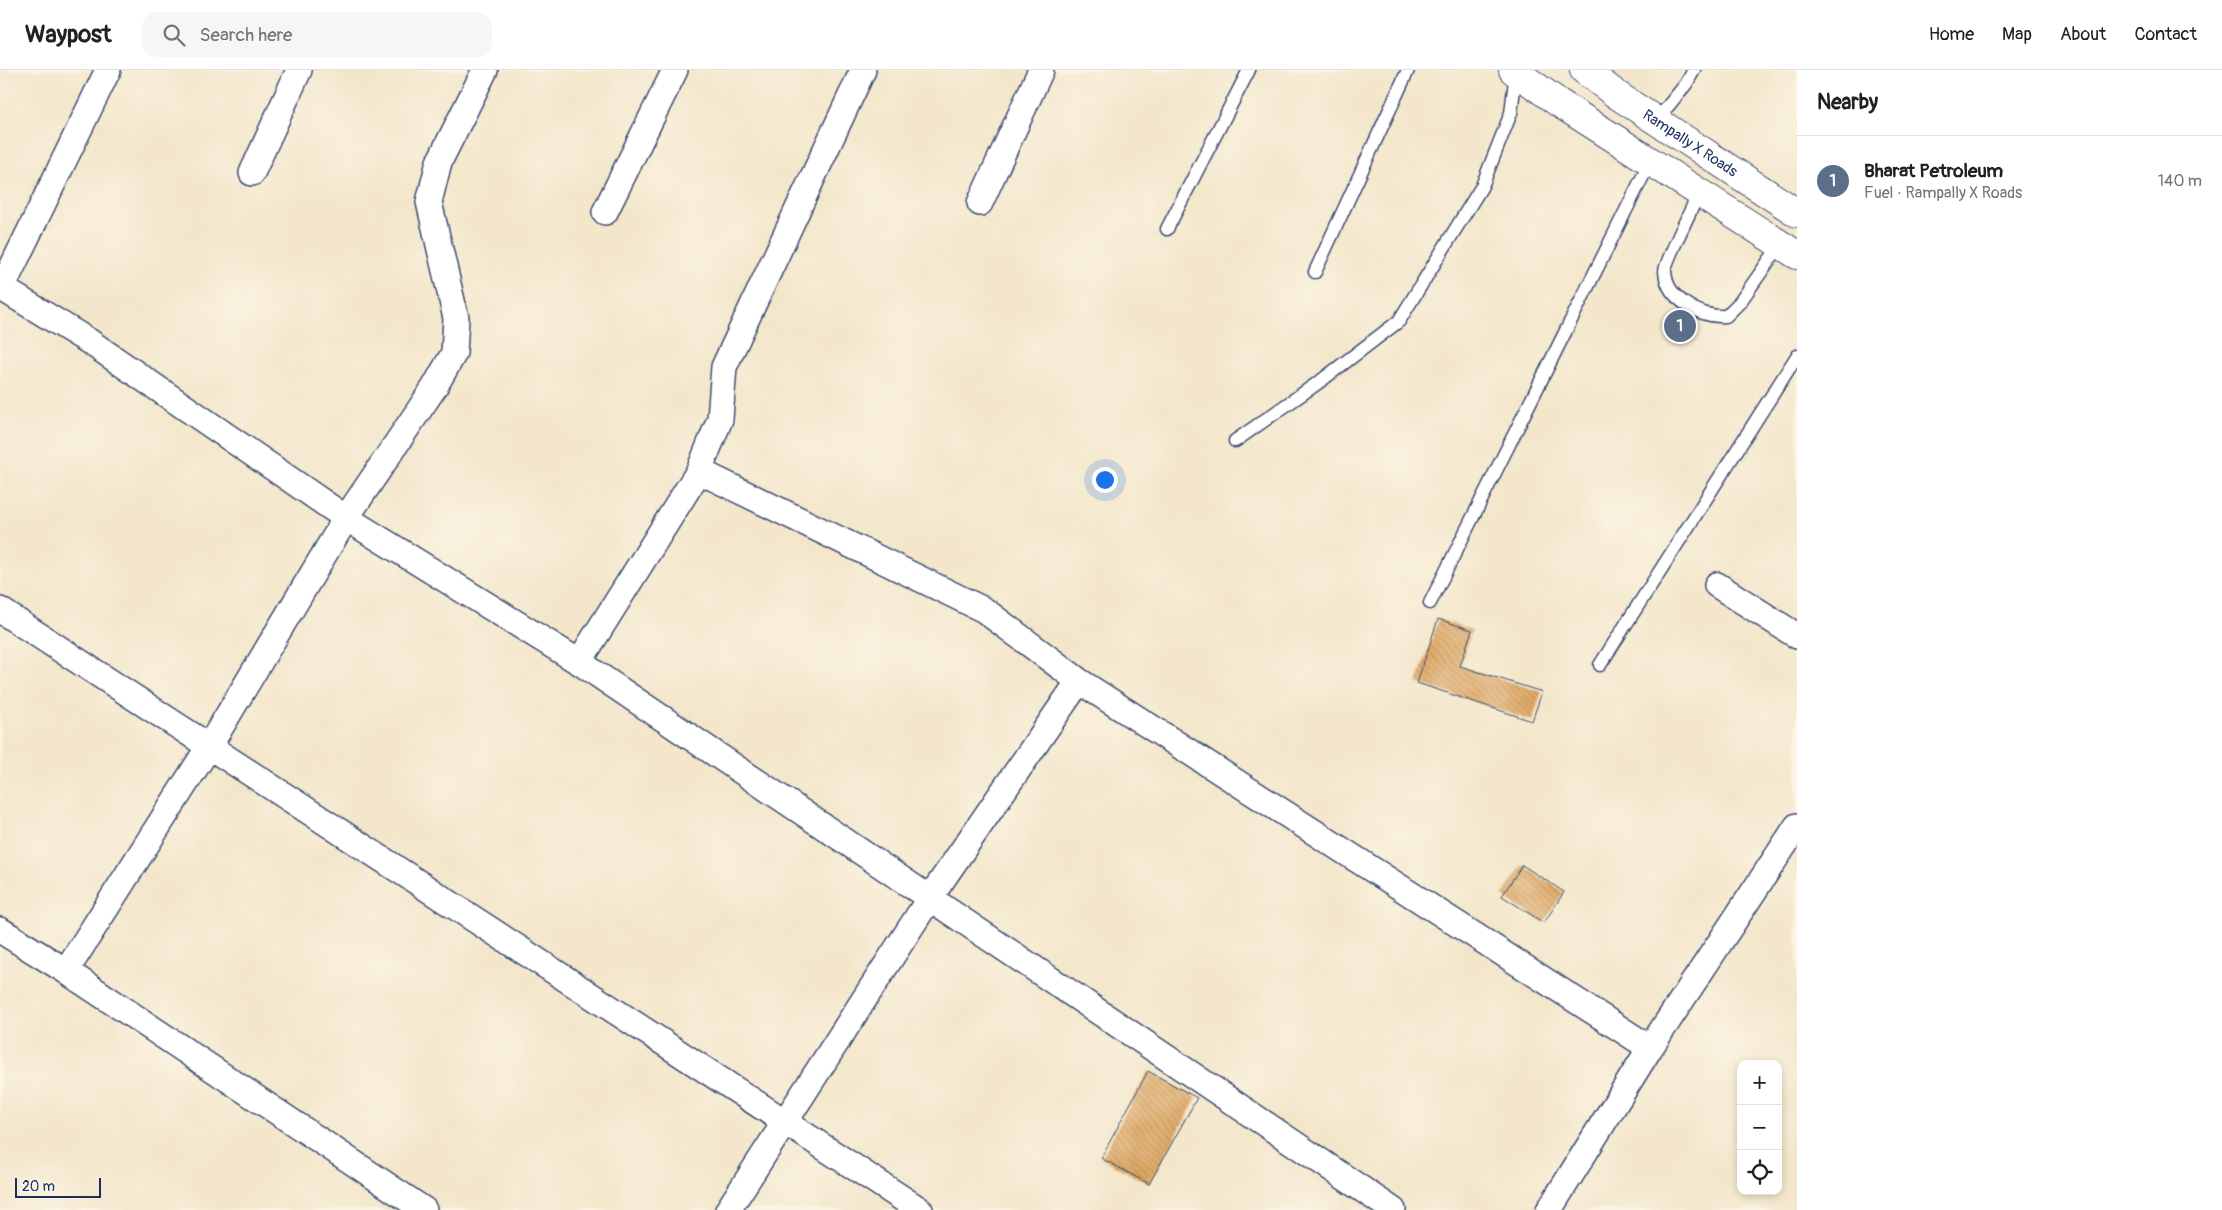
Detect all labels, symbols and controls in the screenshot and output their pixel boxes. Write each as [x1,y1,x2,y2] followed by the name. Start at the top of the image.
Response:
[142,12,492,57] search box
[25,20,112,49] text: Waypost
[160,21,188,49] icon: search
[200,23,292,47] text: Search here
[1929,23,1974,46] text: Home
[2002,23,2032,46] text: Map
[2060,23,2106,46] text: About
[2134,23,2197,46] text: Contact
[1817,89,1878,116] text: Nearby
[1639,105,1741,181] street label: Rampally X Roads
[1864,159,2003,183] text: Bharat Petroleum
[1830,171,1836,191] text: 1
[2158,171,2202,191] text: 140 m
[1864,183,2022,203] text: Fuel · Rampally X Roads
[1664,307,1696,345] pin: 1
[1092,467,1118,493] your location
[1737,1060,1782,1195] map controls
[1737,1060,1782,1105] button: +
[1737,1105,1782,1150] button: −
[1737,1150,1782,1195] button: locate
[15,1175,101,1198] scale bar
[22,1178,55,1195] text: 20 m

